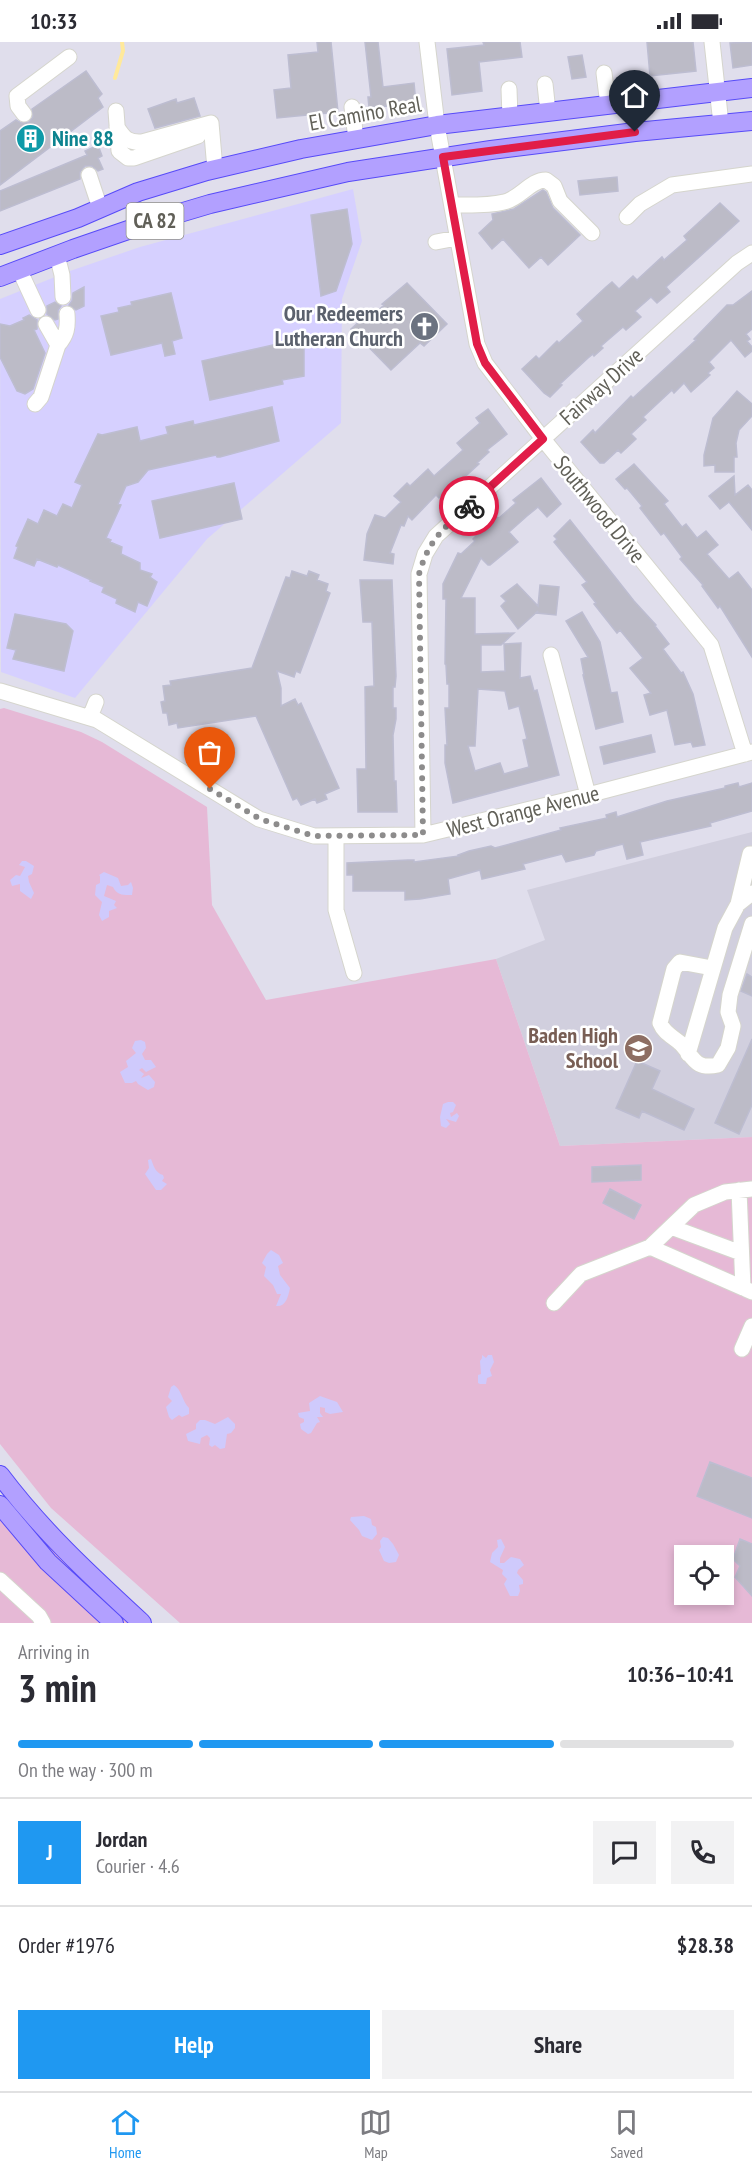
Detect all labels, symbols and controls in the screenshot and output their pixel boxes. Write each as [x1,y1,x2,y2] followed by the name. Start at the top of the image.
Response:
[30,7,78,35] text: 10:33
[609,70,660,132] pin
[618,79,651,112] icon: home
[307,89,424,137] street label: El Camino Real
[15,122,47,154] building icon: Nine 88
[52,124,114,152] place label: Nine 88
[126,203,184,239] road number: CA 82
[275,299,403,352] place label: Our Redeemers Lutheran Church
[408,310,440,342] church icon: Our Redeemers Lutheran Church
[553,341,649,431] street label: Fairway Drive
[548,450,652,568] street label: Southwood Drive
[439,476,499,536] courier
[453,490,486,523] icon: bike
[184,727,235,789] pin
[193,736,226,769] icon: bag
[444,779,602,843] street label: West Orange Avenue
[528,1021,619,1074] place label: Baden High School
[623,1032,655,1064] school or university icon: Baden High School
[674,1545,734,1605] map controls
[674,1545,734,1605] button: locate
[18,1639,90,1665] text: Arriving in
[627,1660,734,1688] text: 10:36–10:41
[18,1662,97,1713] text: 3 min
[18,1757,153,1783] text: On the way · 300 m
[593,1821,656,1884] button: chat
[671,1821,734,1884] button: phone
[96,1825,147,1853] text: Jordan
[46,1838,53,1866] text: J
[96,1853,180,1879] text: Courier · 4.6
[18,1931,115,1959] text: Order #1976
[677,1931,734,1959] text: $28.38
[18,2010,370,2079] button: Help
[382,2010,734,2079] button: Share
[109,2106,142,2162] tab: Home
[359,2106,392,2162] tab: Map
[610,2106,643,2162] tab: Saved

